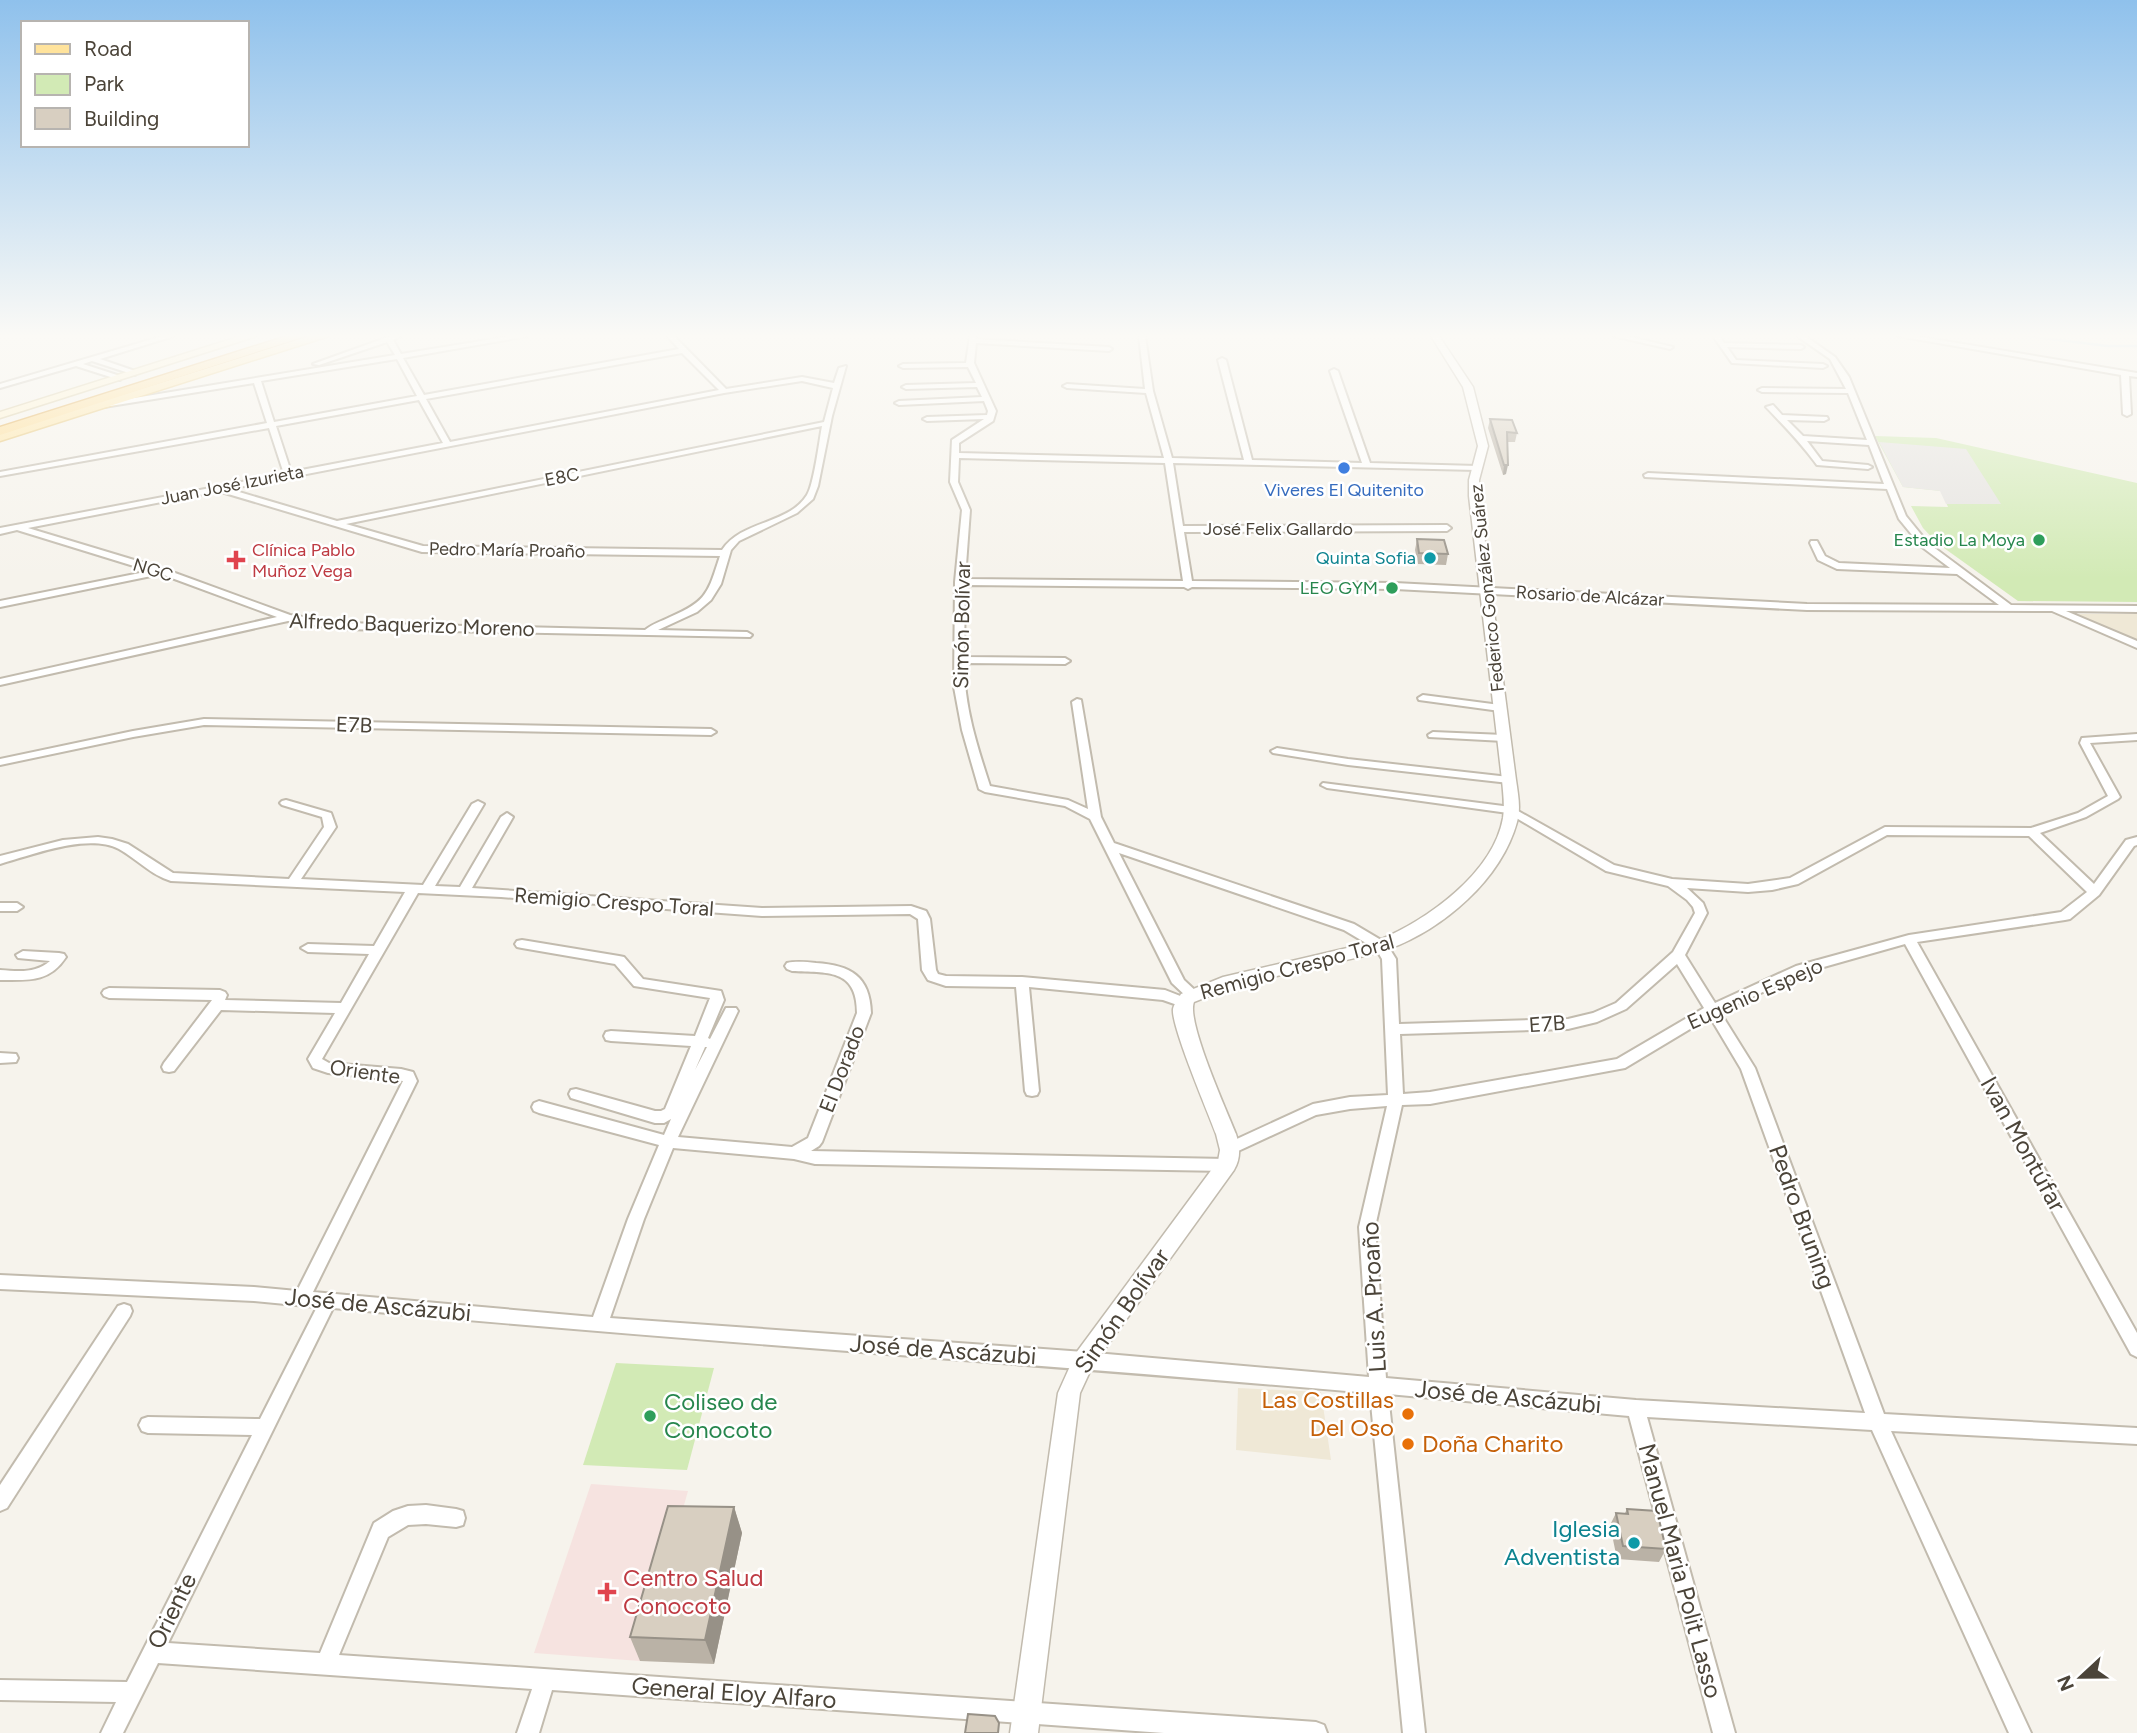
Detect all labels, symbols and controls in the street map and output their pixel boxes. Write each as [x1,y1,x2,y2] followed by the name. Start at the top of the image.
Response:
[21,21,248,147] legend
[84,36,132,61] text: Road
[84,71,125,96] text: Park
[84,106,159,131] text: Building
[159,460,305,510] street label: Juan José Izurieta
[1336,460,1352,476] marker: Viveres El Quitenito
[543,463,581,491] street label: E8C
[1264,479,1424,501] place label: Viveres El Quitenito
[1465,483,1509,693] street label: Federico González Suárez
[1203,518,1353,540] street label: José Felix Gallardo
[1894,529,2025,551] place label: Estadio La Moya
[2031,532,2047,548] marker: Estadio La Moya
[429,538,585,562] street label: Pedro María Proaño
[252,539,355,582] place label: Clínica Pablo Muñoz Vega
[1316,547,1416,569] place label: Quinta Sofia
[226,550,246,570] marker: Clínica Pablo Muñoz Vega
[1422,550,1438,566] marker: Quinta Sofia
[130,554,176,586] street label: NGC
[948,561,975,689] street label: Simón Bolívar
[1300,577,1378,599] place label: LEO GYM
[1384,580,1400,596] marker: LEO GYM
[1515,581,1665,611] street label: Rosario de Alcázar
[289,608,535,641] street label: Alfredo Baquerizo Moreno
[335,711,373,738] street label: E7B
[513,882,715,921] street label: Remigio Crespo Toral
[1197,929,1397,1004] street label: Remigio Crespo Toral
[1683,952,1826,1035] street label: Eugenio Espejo
[1528,1010,1566,1037] street label: E7B
[814,1022,870,1116] street label: El Dorado
[328,1054,402,1089] street label: Oriente
[1975,1071,2072,1216] street label: Ivan Montúfar
[1763,1141,1842,1293] street label: Pedro Bruning
[1355,1221,1392,1373] street label: Luis A. Proaño
[1068,1243,1175,1379] street label: Simón Bolívar
[284,1282,472,1327] street label: José de Ascázubi
[849,1329,1037,1370] street label: José de Ascázubi
[1414,1374,1602,1419] street label: José de Ascázubi
[1261,1385,1394,1442] place label: Las Costillas Del Oso
[664,1387,777,1444] place label: Coliseo de Conocoto
[1400,1406,1416,1422] marker: Las Costillas Del Oso
[642,1408,658,1424] marker: Coliseo de Conocoto
[1422,1429,1564,1458] place label: Doña Charito
[1400,1436,1416,1452] marker: Doña Charito
[1633,1440,1728,1701] street label: Manuel Maria Polit Lasso
[1504,1514,1620,1571] place label: Iglesia Adventista
[1626,1535,1642,1551] marker: Iglesia Adventista
[623,1563,764,1620] place label: Centro Salud Conocoto
[141,1568,202,1654] street label: Oriente
[597,1582,617,1602] marker: Centro Salud Conocoto
[2046,1642,2116,1712] north arrow
[630,1671,838,1714] street label: General Eloy Alfaro
[2052,1672,2079,1694] text: N

